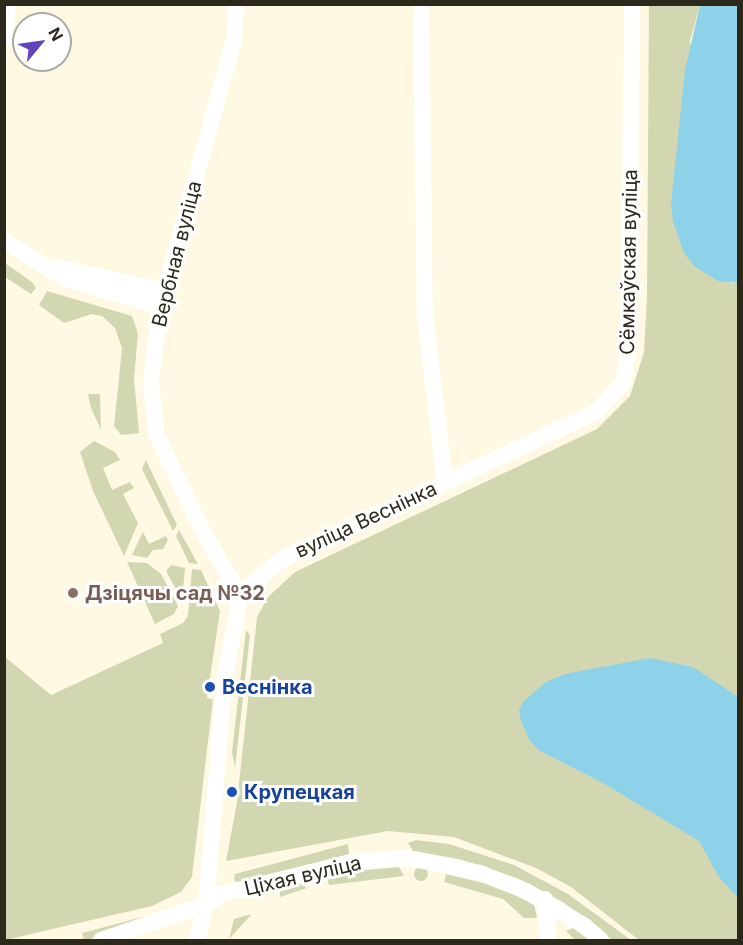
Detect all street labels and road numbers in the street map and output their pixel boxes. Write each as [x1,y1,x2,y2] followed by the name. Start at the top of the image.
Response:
[615,169,643,355] street label: Сёмкаўская вуліца
[147,178,207,330] street label: Вербная вуліца
[291,477,441,563] street label: вуліца Веснінка
[242,851,364,901] street label: Ціхая вуліца

